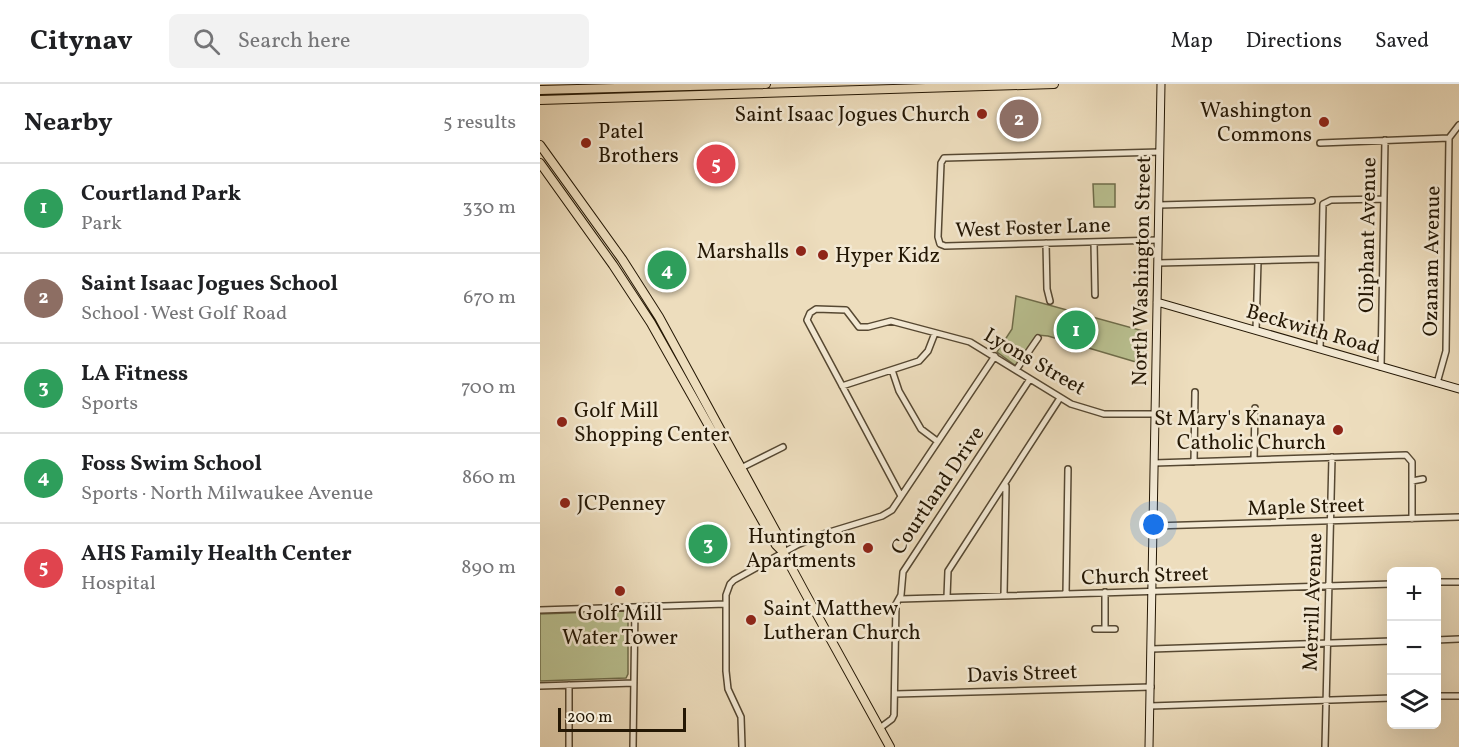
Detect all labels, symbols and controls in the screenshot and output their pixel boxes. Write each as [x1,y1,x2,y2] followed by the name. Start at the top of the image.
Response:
[169,14,589,68] search box
[30,22,133,61] text: Citynav
[190,25,223,58] icon: search
[238,26,350,57] text: Search here
[1171,27,1213,56] text: Map
[1246,27,1342,56] text: Directions
[1375,27,1429,56] text: Saved
[1000,96,1038,141] pin: 2
[1200,97,1312,150] place label: Washington Commons
[735,101,970,130] place label: Saint Isaac Jogues Church
[24,105,113,141] text: Nearby
[975,107,989,121] marker: Saint Isaac Jogues Church
[443,109,516,137] text: 5 results
[1317,115,1331,129] marker: Washington Commons
[598,118,679,171] place label: Patel Brothers
[579,136,593,150] marker: Patel Brothers
[696,142,735,187] pin: 5
[1126,156,1159,386] street label: North Washington Street
[1353,157,1384,313] street label: Oliphant Avenue
[81,179,241,210] text: Courtland Park
[1417,185,1448,337] street label: Ozanam Avenue
[39,194,48,222] text: 1
[462,194,516,222] text: 330 m
[81,210,122,238] text: Park
[955,211,1111,246] street label: West Foster Lane
[697,238,789,267] place label: Marshalls
[835,242,940,271] place label: Hyper Kidz
[794,244,808,258] marker: Marshalls
[648,248,686,292] pin: 4
[816,248,830,262] marker: Hyper Kidz
[81,269,338,300] text: Saint Isaac Jogues School
[38,284,49,312] text: 2
[463,284,516,312] text: 670 m
[1243,298,1383,363] street label: Beckwith Road
[81,300,287,328] text: School · West Golf Road
[1056,308,1096,352] pin: 1
[978,321,1091,403] street label: Lyons Street
[81,359,188,390] text: LA Fitness
[38,374,49,402] text: 3
[461,374,516,402] text: 700 m
[81,390,138,418] text: Sports
[574,397,729,450] place label: Golf Mill Shopping Center
[1154,405,1326,458] place label: St Mary's Knanaya Catholic Church
[555,415,569,429] marker: Golf Mill Shopping Center
[884,421,992,561] street label: Courtland Drive
[1331,423,1345,437] marker: St Mary's Knanaya Catholic Church
[81,449,262,480] text: Foss Swim School
[37,464,50,492] text: 4
[462,464,516,492] text: 860 m
[81,480,373,508] text: Sports · North Milwaukee Avenue
[577,490,666,519] place label: JCPenney
[1247,491,1365,524] street label: Maple Street
[558,496,572,510] marker: JCPenney
[1139,510,1168,539] your location
[688,522,728,566] pin: 3
[746,523,856,576] place label: Huntington Apartments
[1297,532,1330,672] street label: Merrill Avenue
[81,539,352,570] text: AHS Family Health Center
[861,541,875,555] marker: Huntington Apartments
[39,554,48,582] text: 5
[461,554,516,582] text: 890 m
[1081,560,1209,593] street label: Church Street
[1387,567,1441,729] map controls
[1387,567,1441,621] button: +
[81,570,156,598] text: Hospital
[613,584,627,598] marker: Golf Mill Water Tower
[763,595,921,648] place label: Saint Matthew Lutheran Church
[562,600,678,653] place label: Golf Mill Water Tower
[744,613,758,627] marker: Saint Matthew Lutheran Church
[1387,621,1441,675] button: −
[966,658,1078,691] street label: Davis Street
[1387,675,1441,729] button: layers
[558,705,686,732] scale bar
[567,707,612,729] text: 200 m

